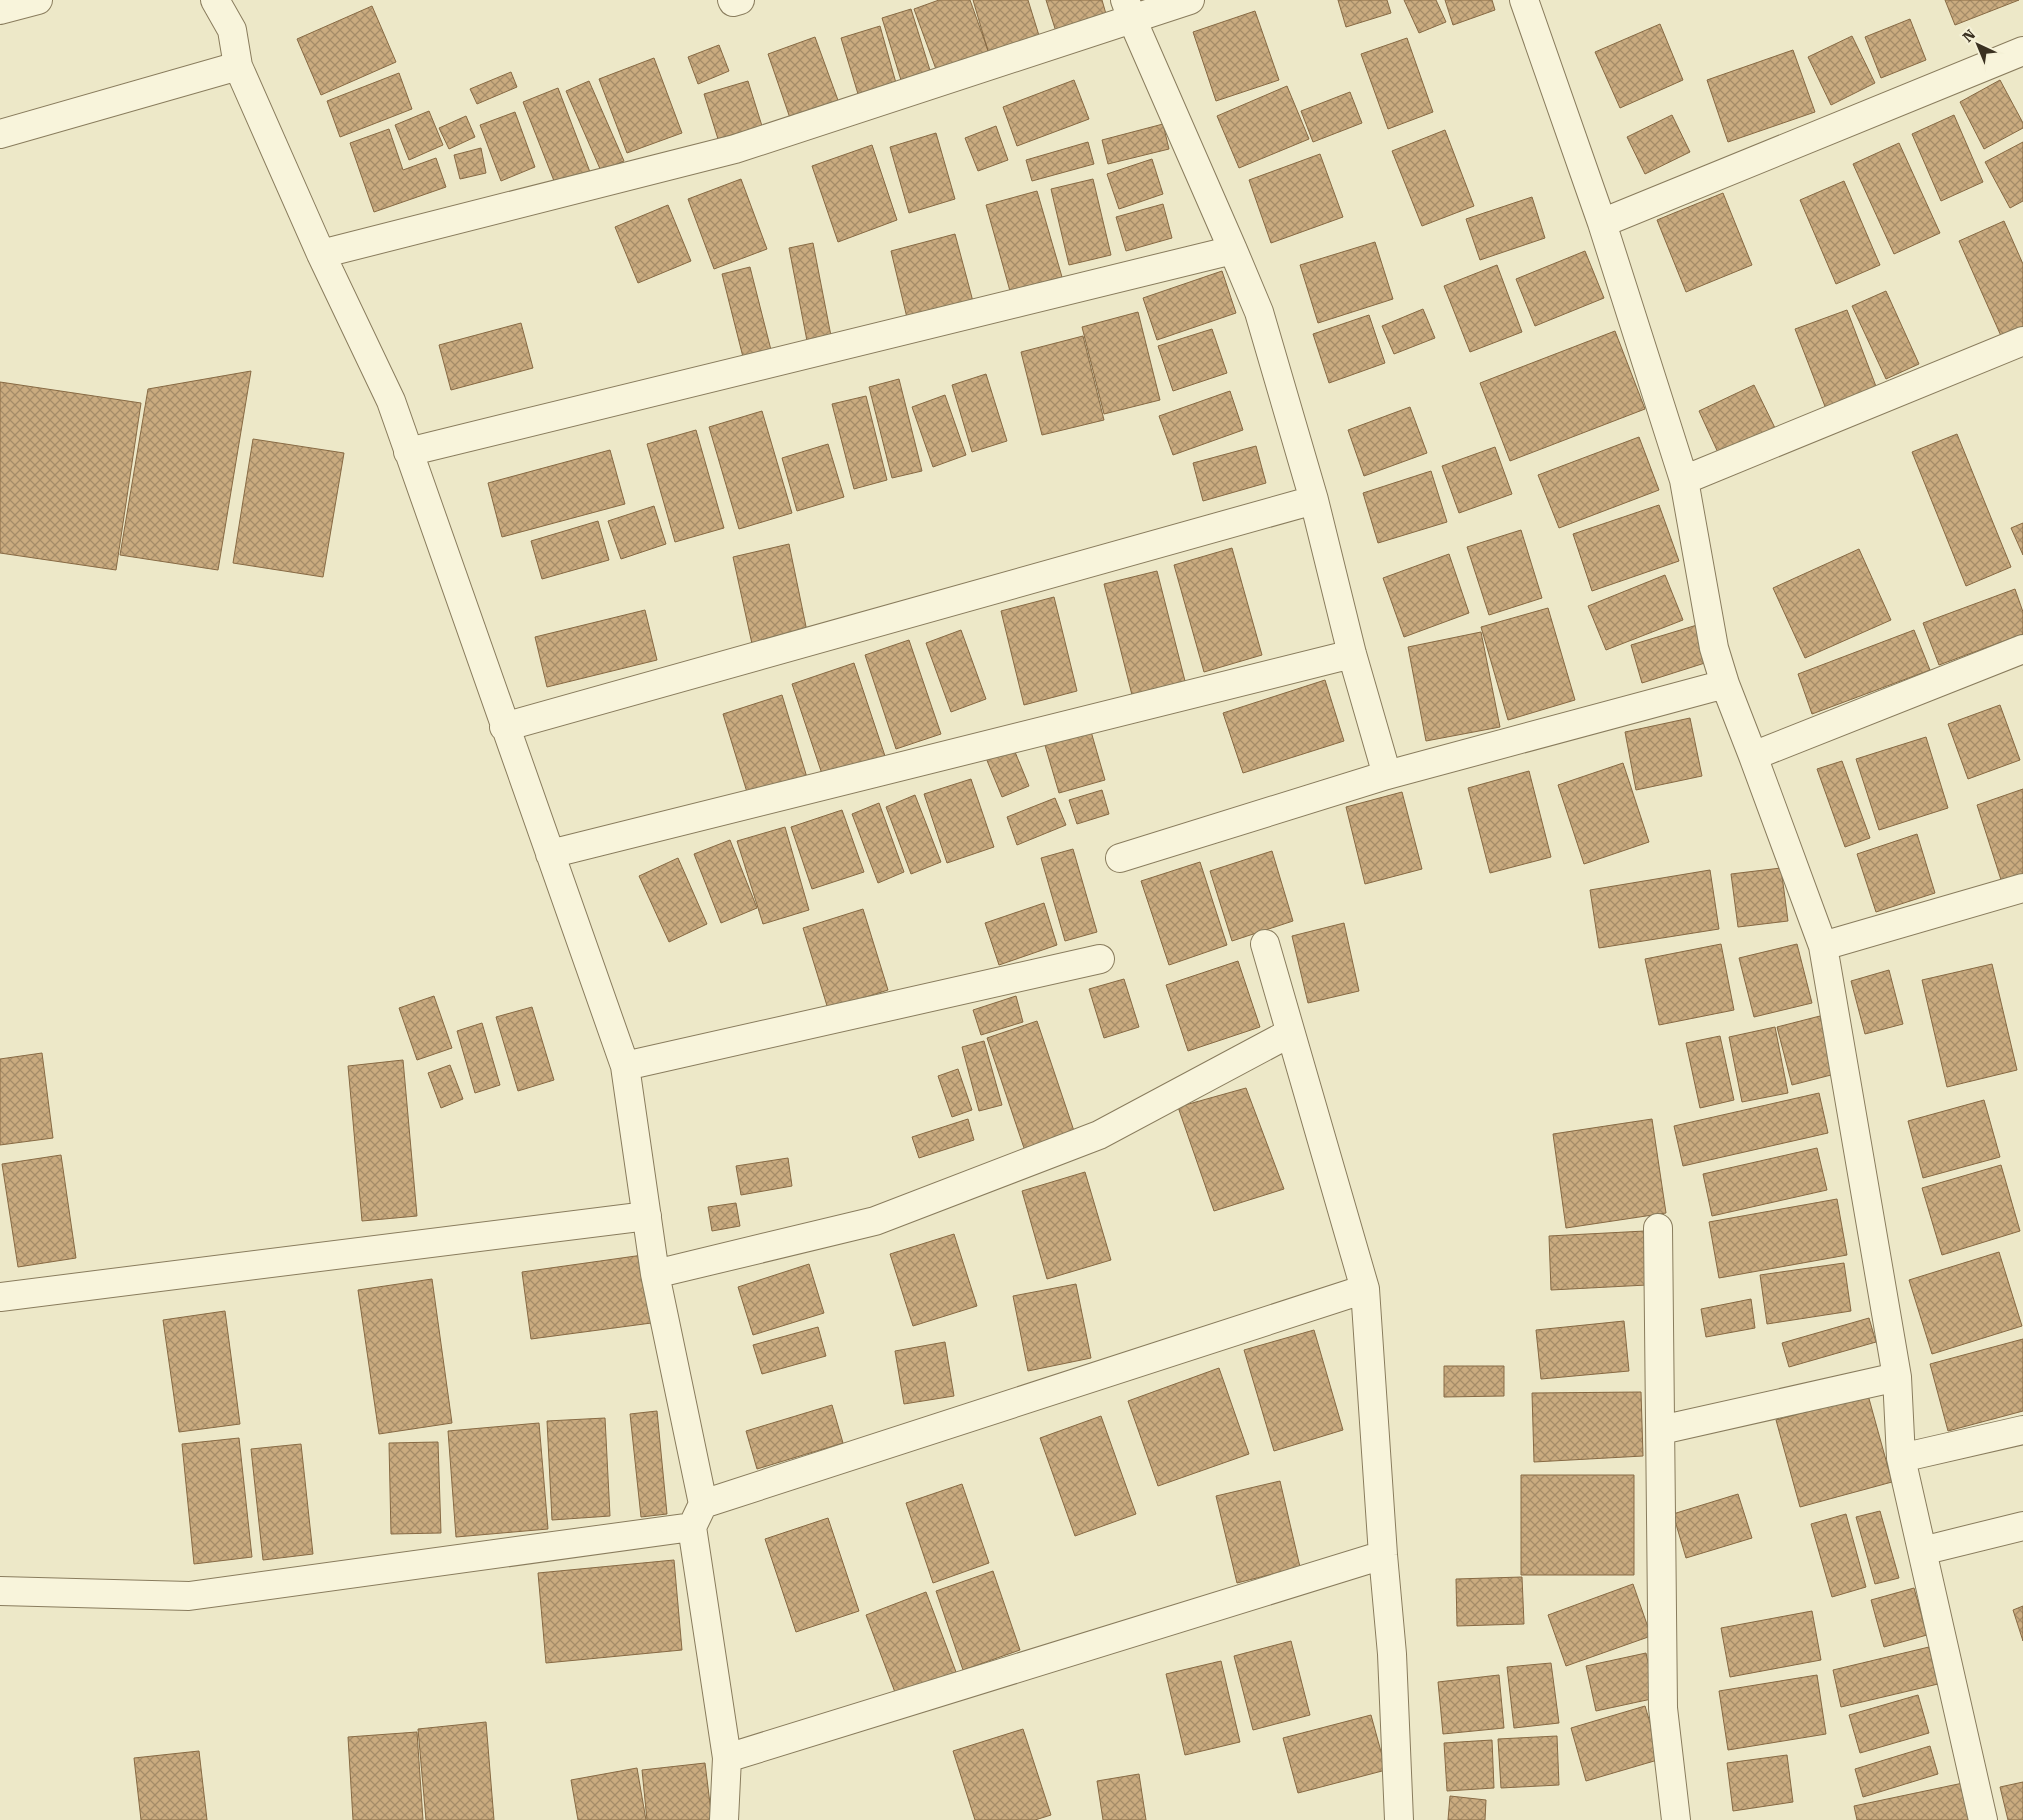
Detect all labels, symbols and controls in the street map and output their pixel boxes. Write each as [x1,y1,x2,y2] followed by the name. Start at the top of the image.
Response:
[1953,20,2003,70] north arrow
[1960,26,1979,45] text: N

